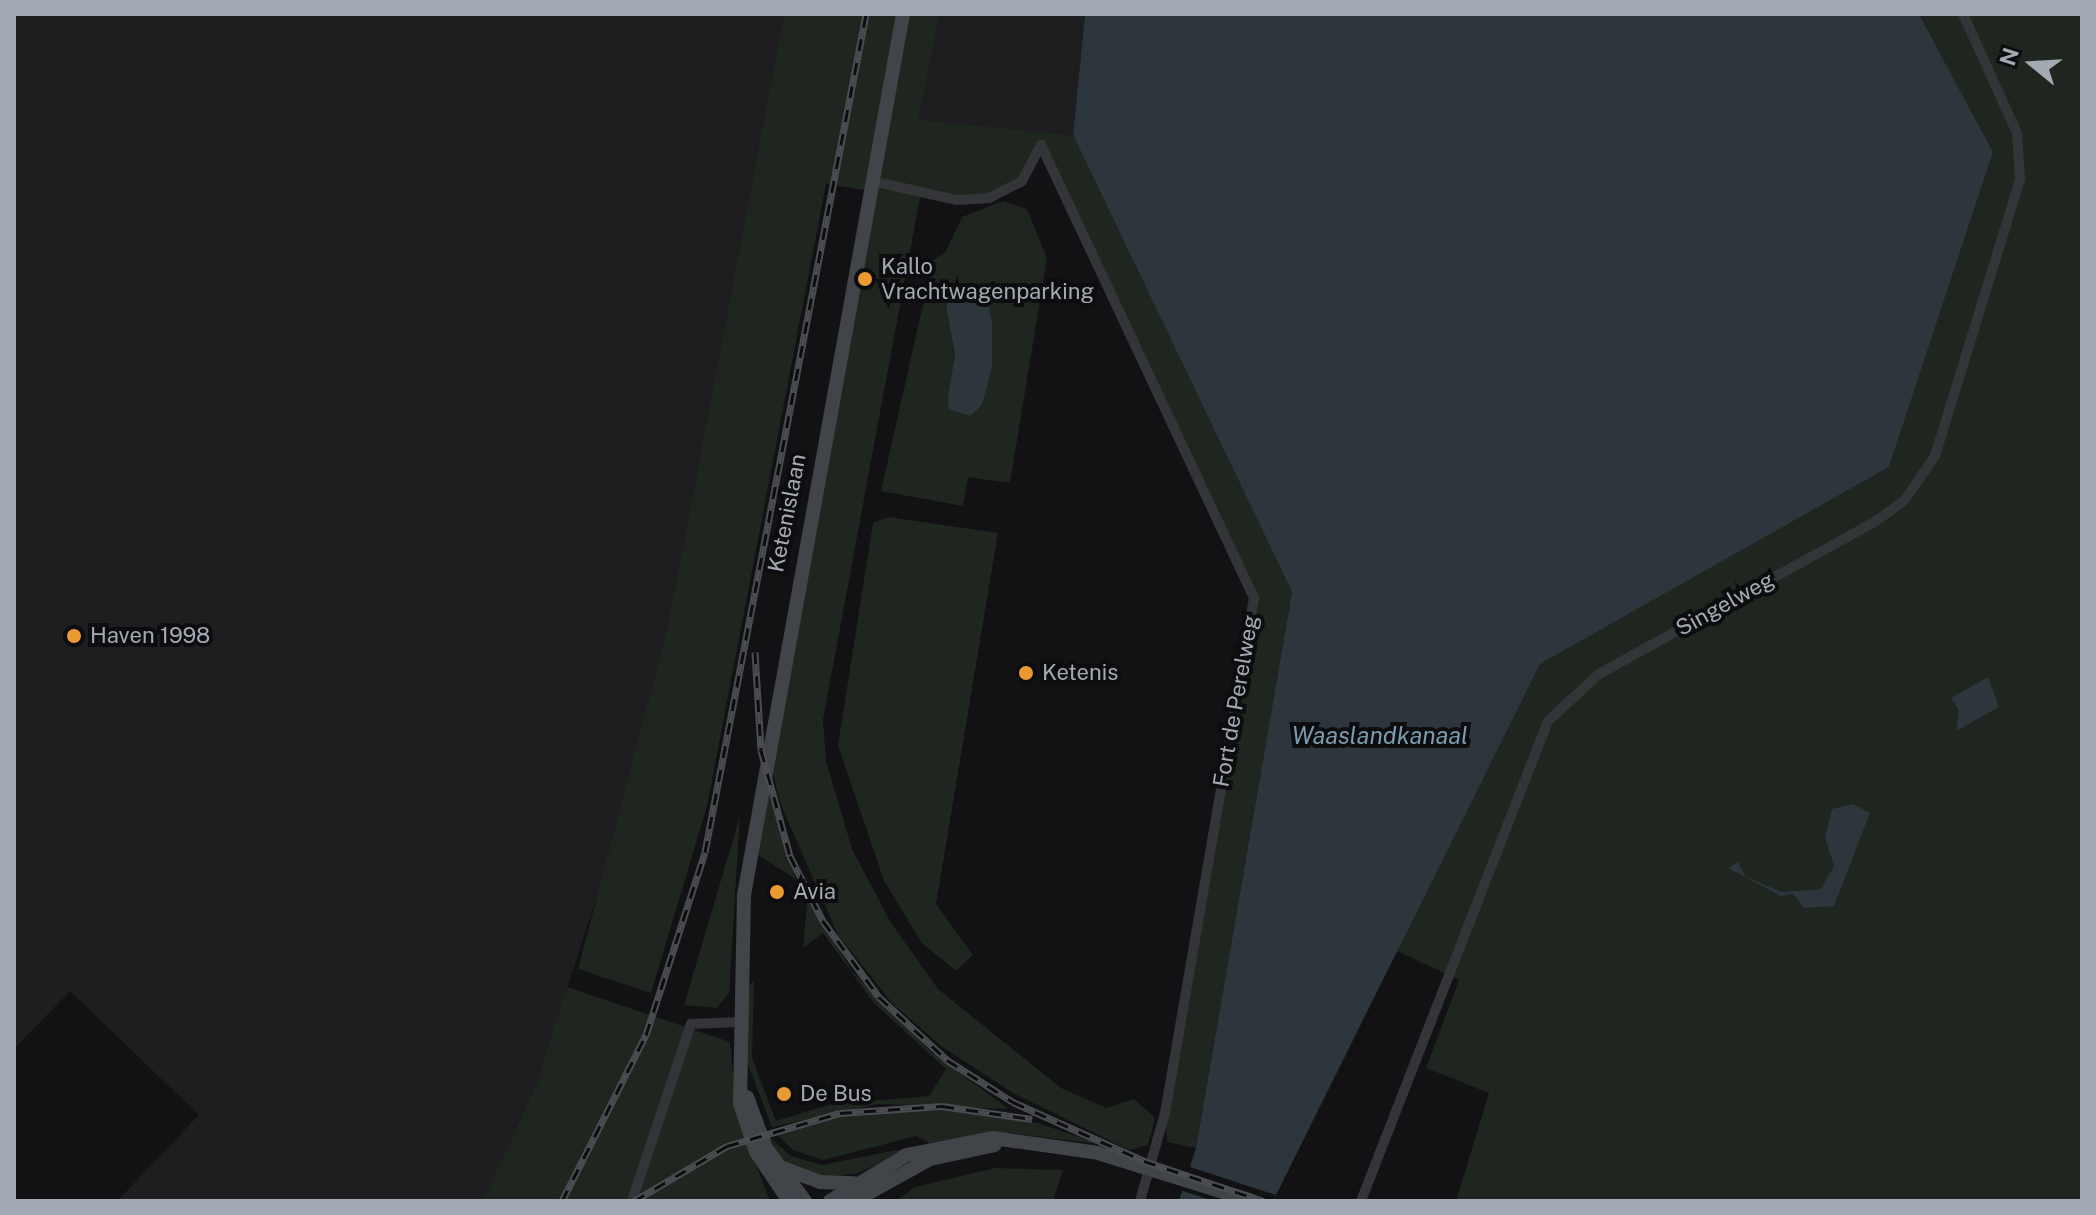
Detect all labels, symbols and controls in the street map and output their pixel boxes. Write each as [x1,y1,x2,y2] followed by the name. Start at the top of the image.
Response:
[1992,24,2072,104] north arrow
[1994,44,2024,69] text: N
[881,253,1094,304] place label: Kallo Vrachtwagenparking
[856,270,874,288] marker: Kallo Vrachtwagenparking
[763,452,811,574] street label: Ketenislaan
[1671,566,1779,642] street label: Singelweg
[1208,613,1264,789] street label: Fort de Perelweg
[90,623,210,649] place label: Haven 1998
[65,627,83,645] marker: Haven 1998
[1042,660,1118,686] place label: Ketenis
[1017,664,1035,682] marker: Ketenis
[1292,722,1468,750] water label: Waaslandkanaal
[793,879,836,905] place label: Avia
[768,883,786,901] marker: Avia
[800,1081,872,1107] place label: De Bus
[775,1085,793,1103] marker: De Bus

